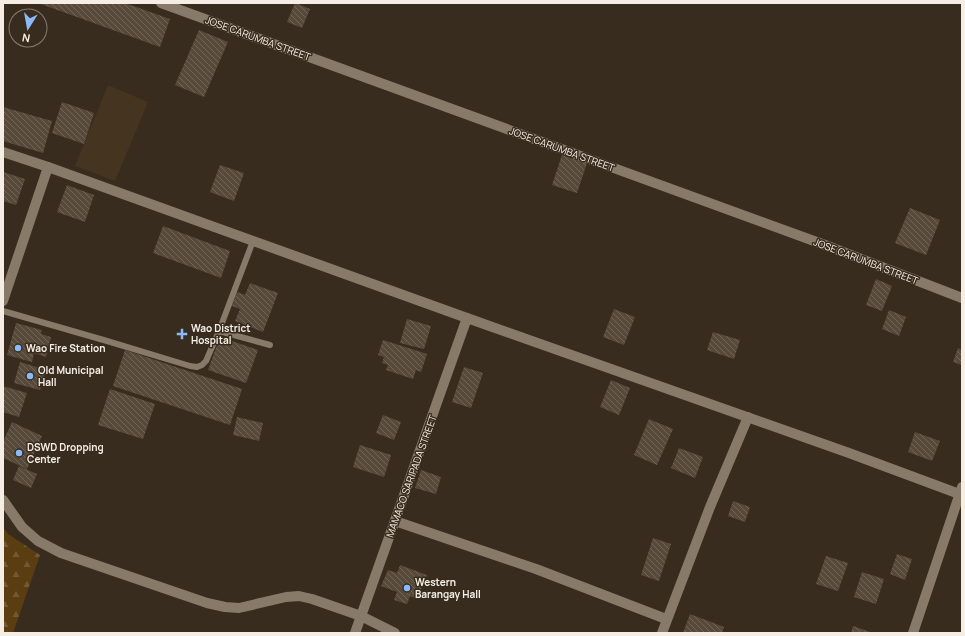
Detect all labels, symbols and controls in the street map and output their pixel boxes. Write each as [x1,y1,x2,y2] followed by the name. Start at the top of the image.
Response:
[8,8,48,48] north arrow
[203,12,313,64] street label: JOSE CARUMBA STREET
[21,30,31,46] text: N
[507,123,617,175] street label: JOSE CARUMBA STREET
[812,235,920,287] street label: JOSE CARUMBA STREET
[191,321,251,347] place label: Wao District Hospital
[176,328,188,340] marker: Wao District Hospital
[26,341,105,355] place label: Wao Fire Station
[13,343,23,353] marker: Wao Fire Station
[38,363,103,389] place label: Old Municipal Hall
[25,371,35,381] marker: Old Municipal Hall
[382,413,440,539] street label: MAMACO SARIPADA STREET
[27,440,104,466] place label: DSWD Dropping Center
[14,448,24,458] marker: DSWD Dropping Center
[415,575,481,601] place label: Western Barangay Hall
[402,583,412,593] marker: Western Barangay Hall

